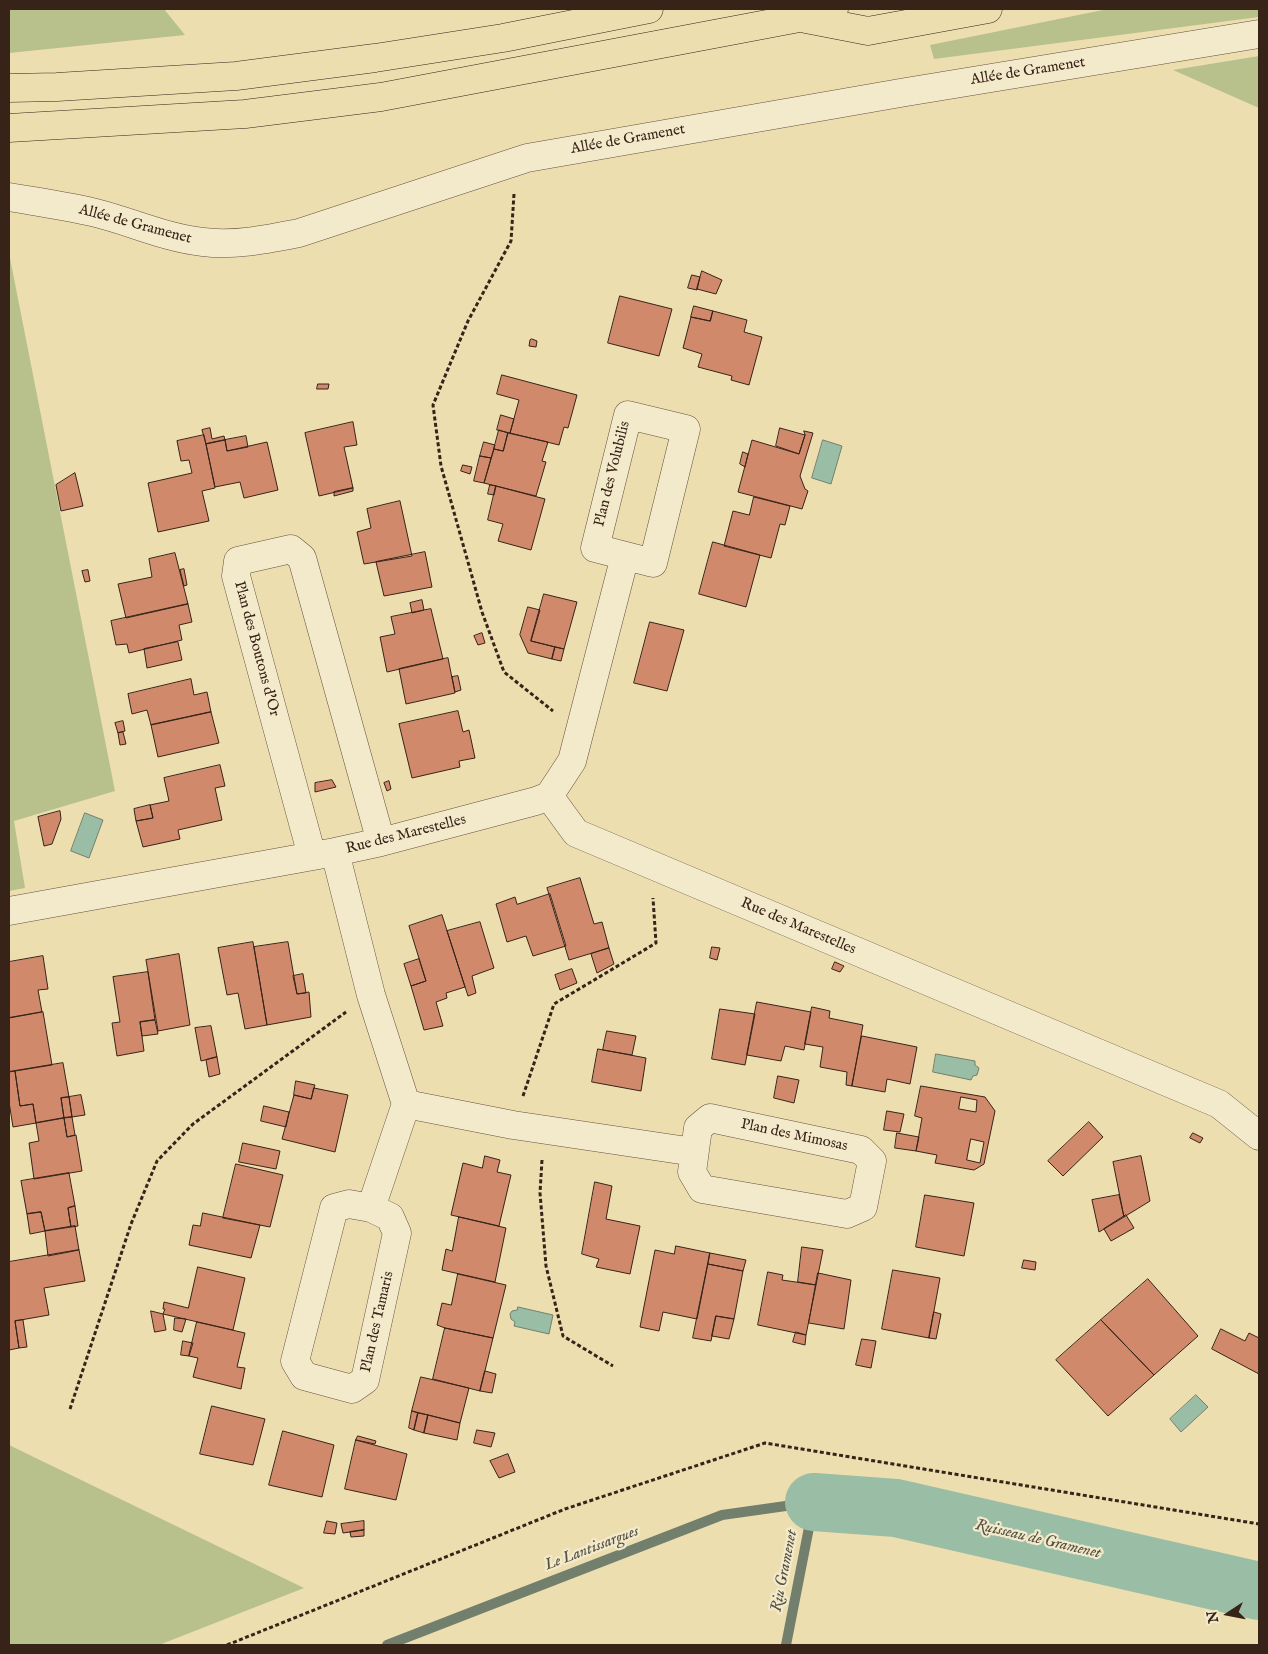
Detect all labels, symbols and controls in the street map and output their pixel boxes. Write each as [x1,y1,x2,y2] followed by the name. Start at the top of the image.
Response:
[969,54,1087,90] street label: Allée de Gramenet
[569,121,687,159] street label: Allée de Gramenet
[77,201,193,249] street label: Allée de Gramenet
[591,419,635,529] street label: Plan des Volubilis
[229,579,283,719] street label: Plan des Boutons d'Or
[344,811,468,859] street label: Rue des Marestelles
[738,895,858,959] street label: Rue des Marestelles
[739,1116,849,1156] street label: Plan des Mimosas
[358,1270,398,1374] street label: Plan des Tamaris
[973,1516,1103,1564] water label: Ruisseau de Gramenet
[542,1522,642,1576] water label: Le Lantissargues
[768,1528,802,1614] water label: Riu Gramenet
[1203,1589,1253,1639] north arrow
[1203,1609,1223,1625] text: N

